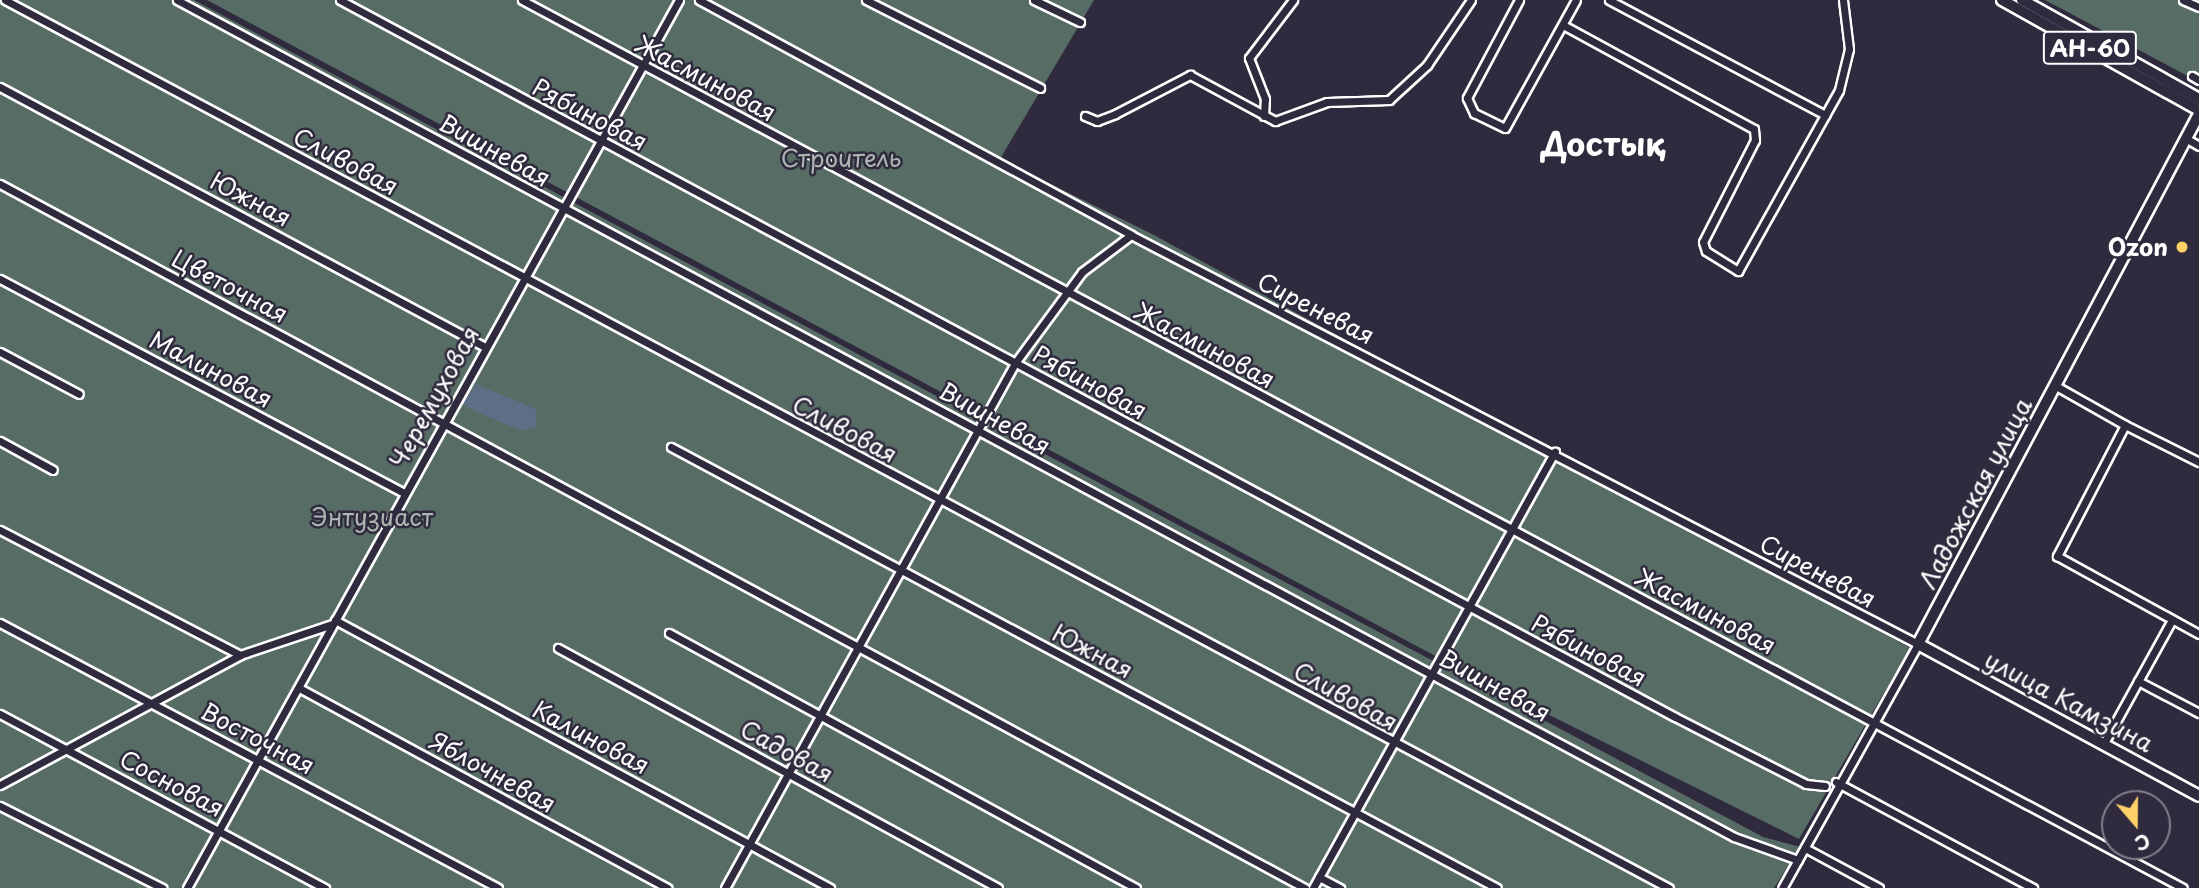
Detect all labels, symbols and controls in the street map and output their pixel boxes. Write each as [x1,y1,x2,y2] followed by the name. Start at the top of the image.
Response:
[2043,28,2137,68] road number: АН-60
[631,29,781,127] street label: Жасминовая
[528,72,652,156] street label: Рябиновая
[435,108,555,192] street label: Вишневая
[289,121,403,201] street label: Сливовая
[1541,124,1665,162] district label: Достық
[781,144,901,172] park label: Строитель
[206,166,296,232] street label: Южная
[2108,233,2168,261] place label: Ozon
[2174,239,2190,255] marker: Ozon
[167,244,293,328] street label: Цветочная
[1253,266,1379,350] street label: Сиреневая
[1130,296,1280,394] street label: Жасминовая
[383,321,485,473] street label: Черемуховая
[145,325,277,413] street label: Малиновая
[1028,339,1152,425] street label: Рябиновая
[935,376,1055,460] street label: Вишневая
[788,389,902,469] street label: Сливовая
[1912,392,2038,594] street label: Ладожская улица
[311,503,433,531] park label: Энтузиаст
[1755,528,1881,614] street label: Сиреневая
[1631,562,1781,660] street label: Жасминовая
[1527,608,1651,692] street label: Рябиновая
[1048,618,1138,684] street label: Южная
[1435,643,1555,727] street label: Вишневая
[1980,645,2158,757] street label: улица Камзина
[1289,656,1403,736] street label: Сливовая
[528,694,654,780] street label: Калиновая
[196,696,320,780] street label: Восточная
[736,714,838,788] street label: Садовая
[425,726,561,818] street label: Яблочневая
[115,744,229,822] street label: Сосновая
[2101,790,2171,860] north arrow
[2131,827,2154,858] text: С

